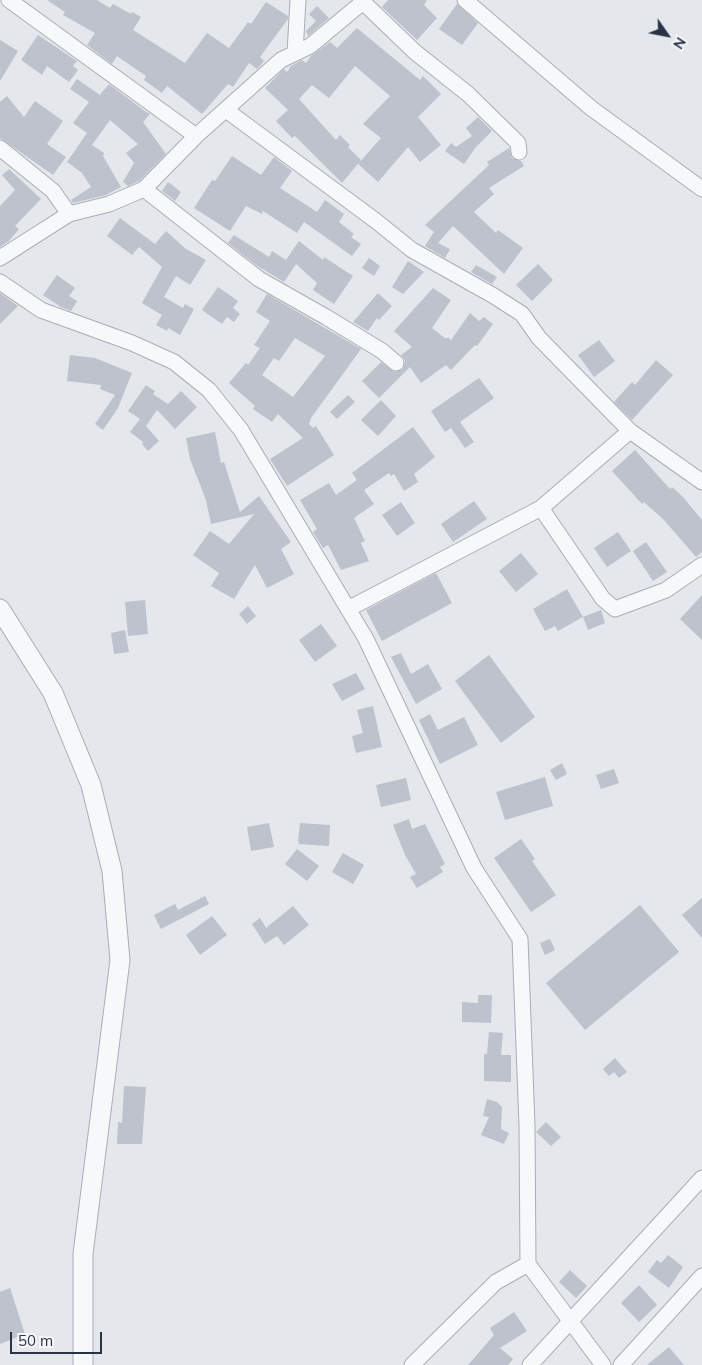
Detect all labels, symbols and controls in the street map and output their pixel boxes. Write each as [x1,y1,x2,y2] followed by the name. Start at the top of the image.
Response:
[642,10,692,60] north arrow
[669,34,690,53] text: N
[12,1322,105,1354] scale bar
[18,1331,53,1350] text: 50 m

